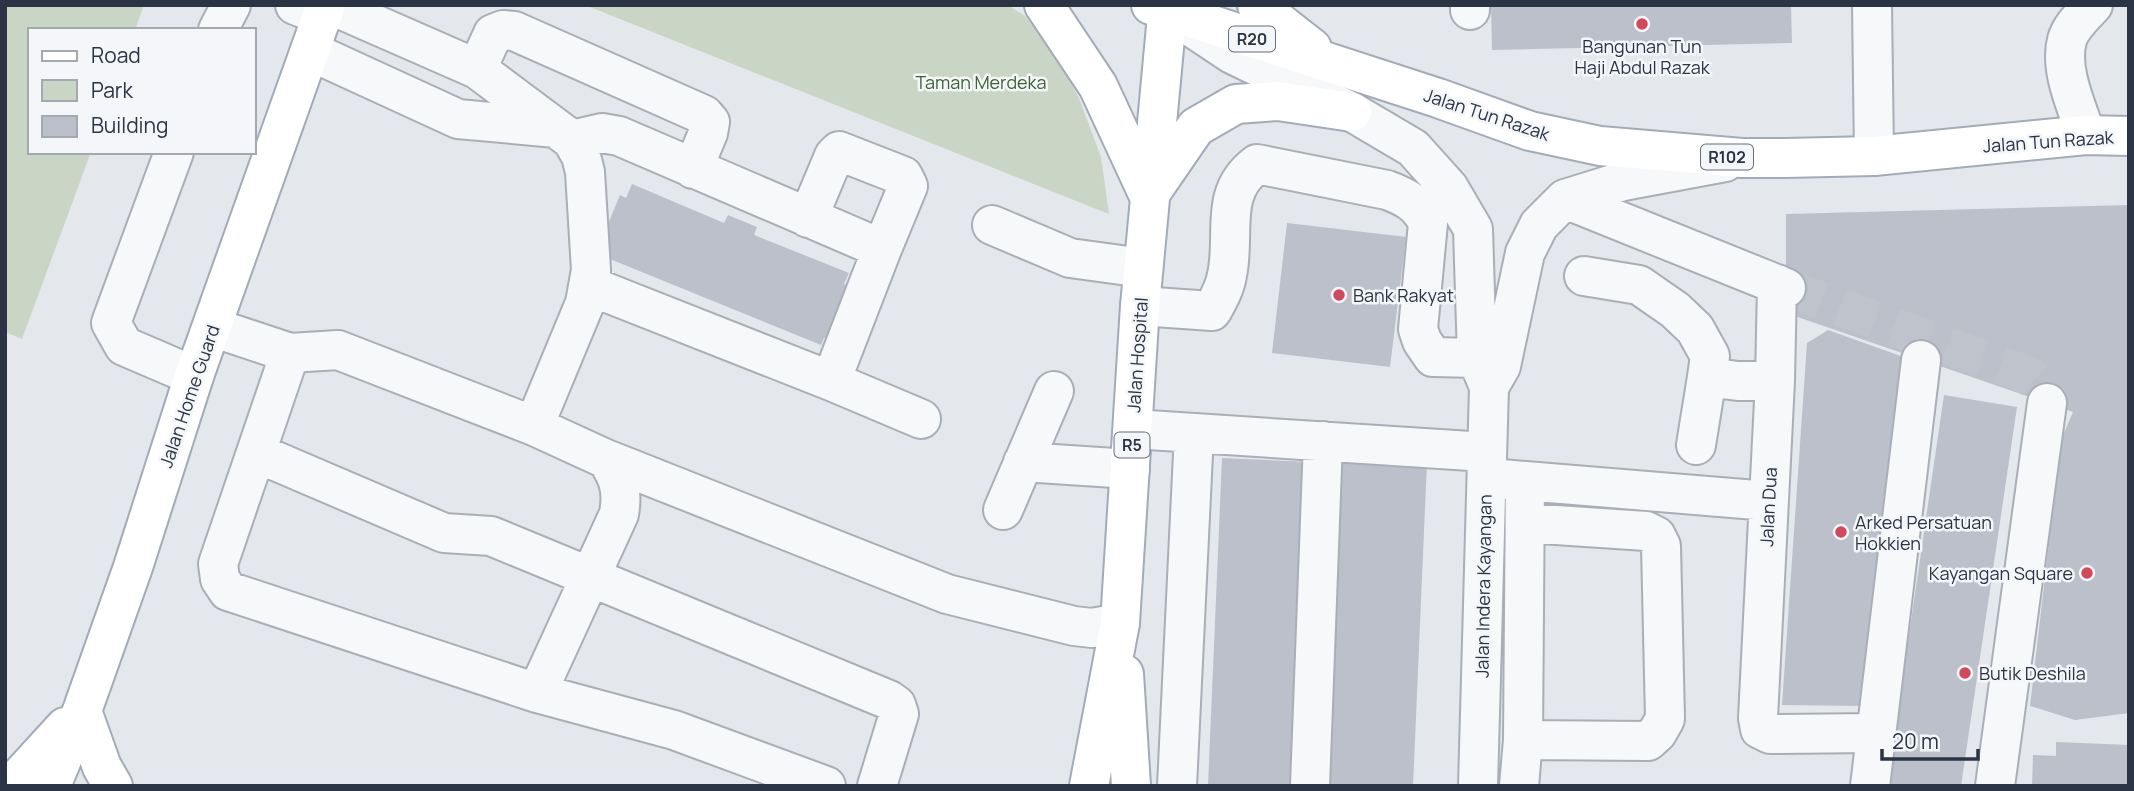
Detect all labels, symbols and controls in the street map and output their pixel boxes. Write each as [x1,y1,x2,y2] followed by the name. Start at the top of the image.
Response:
[1634,16,1650,32] marker: Bangunan Tun Haji Abdul Razak
[1229,26,1275,52] road number: R20
[28,28,256,154] legend
[1574,34,1711,79] place label: Bangunan Tun Haji Abdul Razak
[91,41,141,69] text: Road
[915,70,1047,94] park label: Taman Merdeka
[91,76,133,104] text: Park
[1421,82,1554,146] street label: Jalan Tun Razak
[91,111,168,139] text: Building
[1982,124,2115,158] street label: Jalan Tun Razak
[1701,144,1753,169] road number: R102
[1353,283,1454,307] place label: Bank Rakyat
[1331,287,1347,303] marker: Bank Rakyat
[1121,297,1153,413] street label: Jalan Hospital
[153,321,225,471] street label: Jalan Home Guard
[1114,432,1150,458] road number: R5
[1754,467,1782,547] street label: Jalan Dua
[1469,494,1497,678] street label: Jalan Indera Kayangan
[1855,510,1992,555] place label: Arked Persatuan Hokkien
[1833,524,1849,540] marker: Arked Persatuan Hokkien
[1929,561,2073,585] place label: Kayangan Square
[2079,565,2095,581] marker: Kayangan Square
[1979,661,2086,685] place label: Butik Deshila
[1957,665,1973,681] marker: Butik Deshila
[1882,718,1978,762] scale bar
[1892,727,1939,755] text: 20 m

